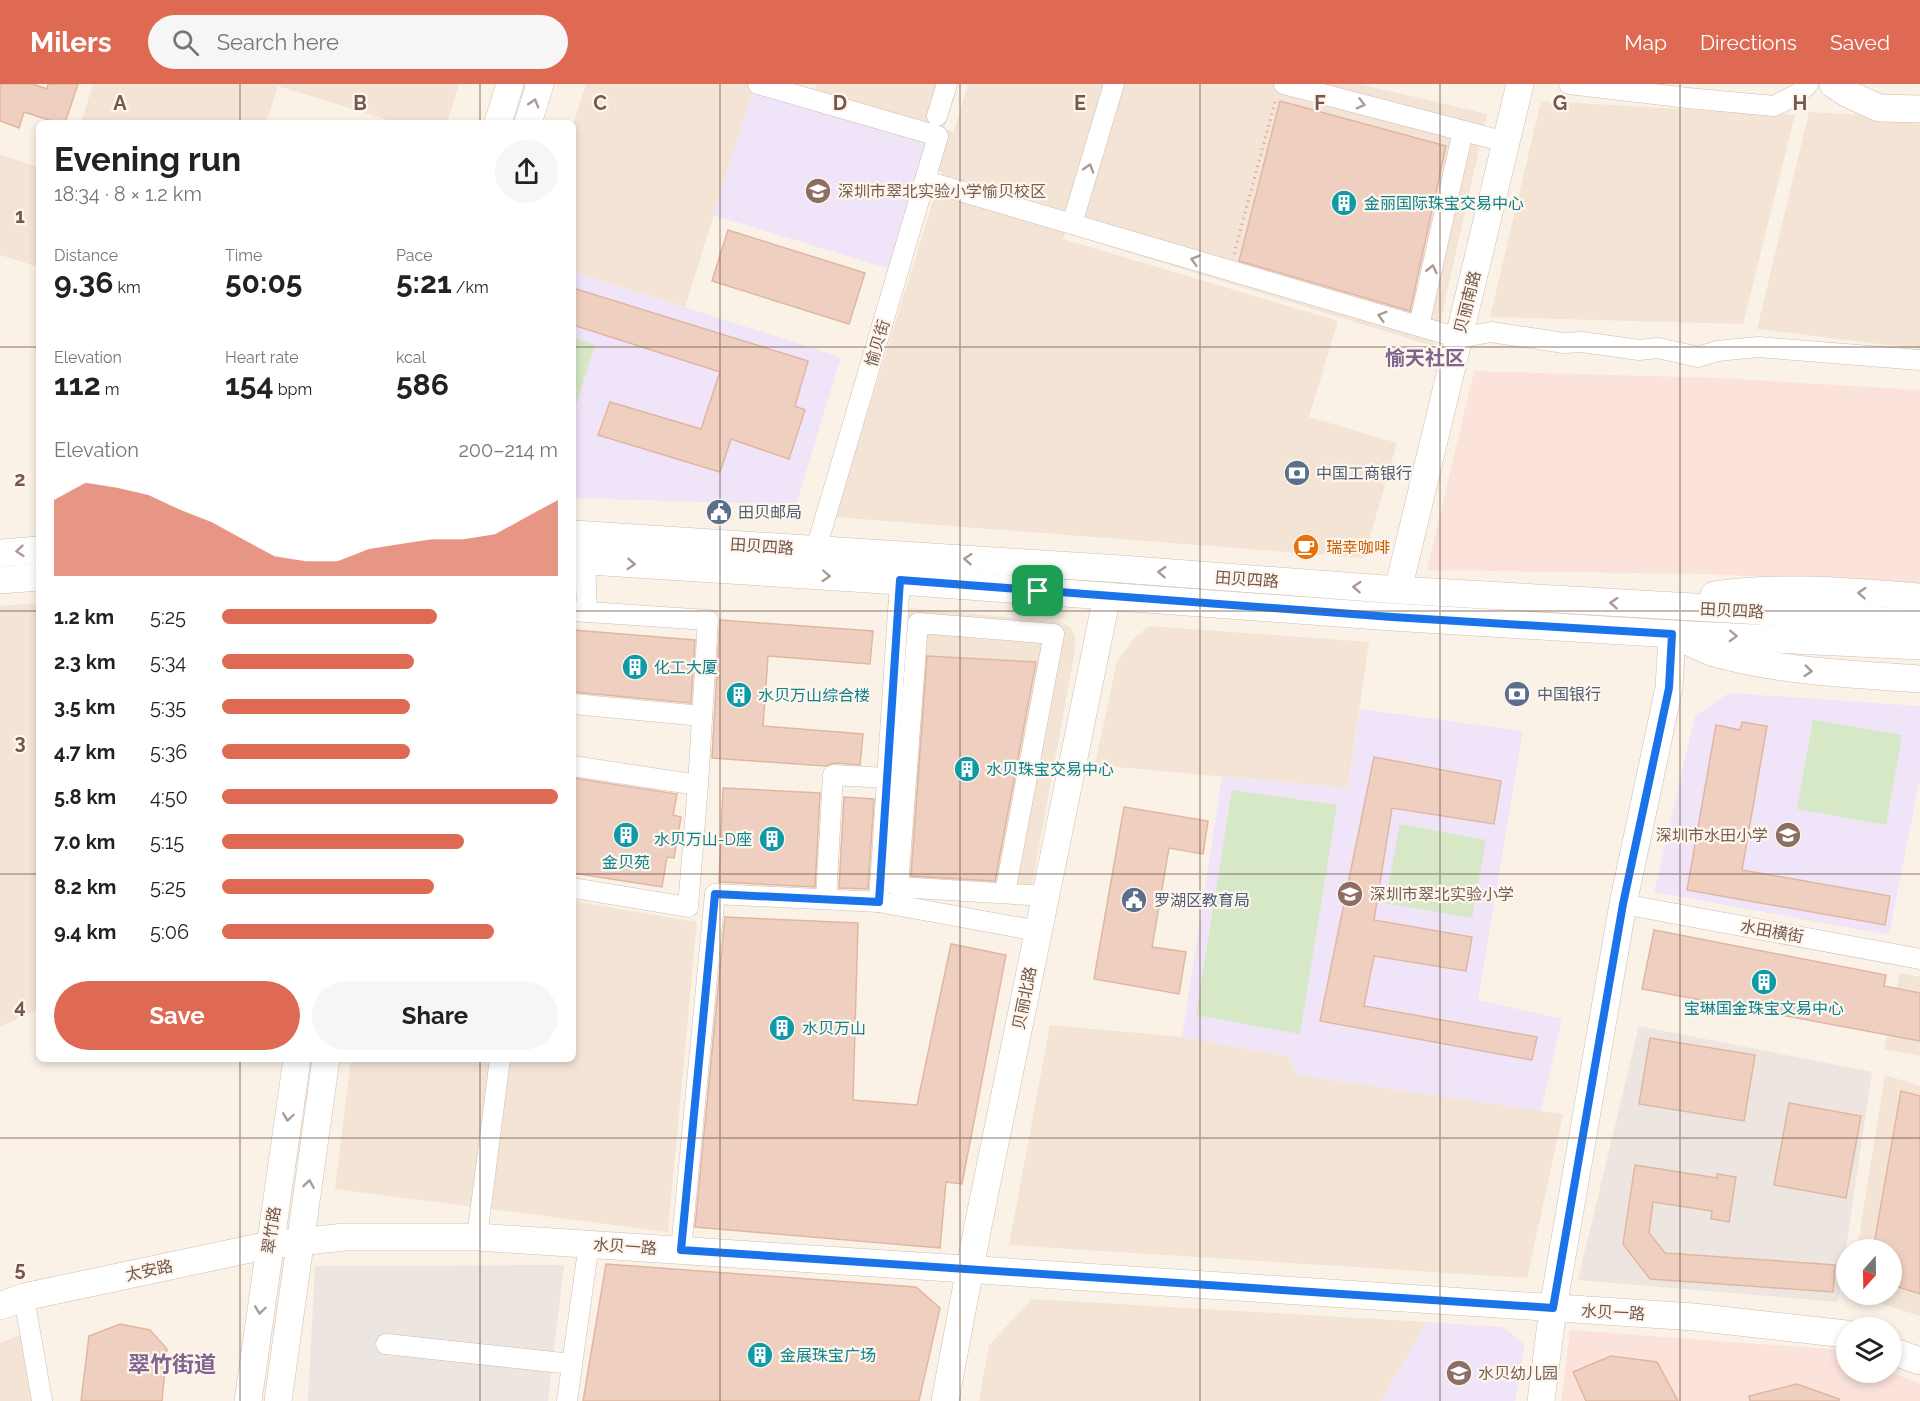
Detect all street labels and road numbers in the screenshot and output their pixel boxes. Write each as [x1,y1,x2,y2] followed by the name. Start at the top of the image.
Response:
[1451,269,1484,335] street label: 贝丽南路
[861,317,894,369] street label: 愉贝街
[729,535,795,558] street label: 田贝四路
[1214,568,1280,591] street label: 田贝四路
[1700,599,1764,622] street label: 田贝四路
[1739,917,1805,946] street label: 水田横街
[1009,965,1040,1031] street label: 贝丽北路
[259,1205,284,1255] street label: 翠竹路
[592,1235,658,1258] street label: 水贝一路
[124,1256,175,1285] street label: 太安路
[1581,1301,1645,1324] street label: 水贝一路

